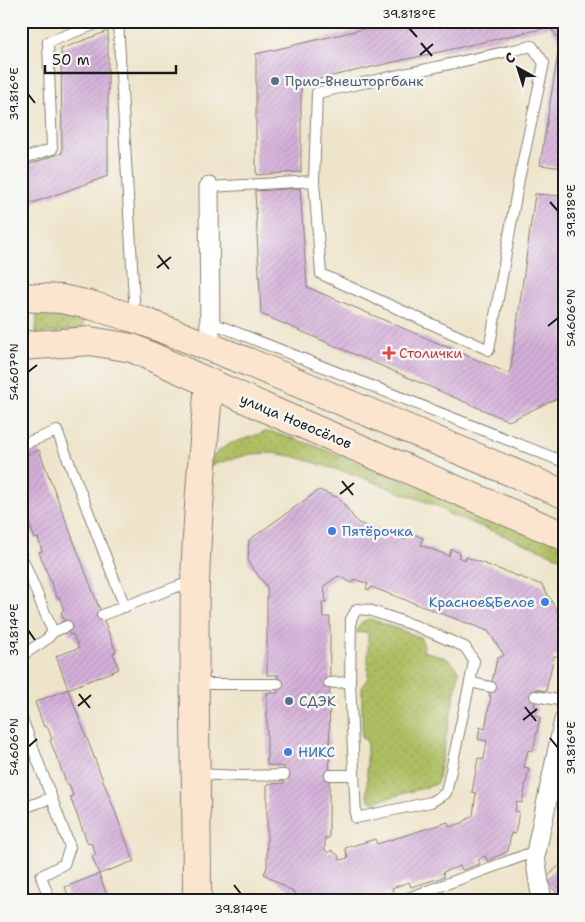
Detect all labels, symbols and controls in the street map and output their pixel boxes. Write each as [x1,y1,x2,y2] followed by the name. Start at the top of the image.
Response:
[382,6,436,22] text: 39.818°E
[45,42,176,74] scale bar
[492,42,542,92] north arrow
[501,48,519,68] text: С
[52,50,90,70] text: 50 m
[6,67,22,121] text: 39.816°E
[285,72,424,90] place label: Прио-Внешторгбанк
[269,75,281,87] marker: Прио-Внешторгбанк
[563,184,579,238] text: 39.818°E
[563,289,579,347] text: 54.606°N
[6,343,22,401] text: 54.607°N
[399,344,462,362] place label: Столички
[383,347,395,359] marker: Столички
[237,389,355,453] street label: улица Новосёлов
[342,522,413,540] place label: Пятёрочка
[326,525,338,537] marker: Пятёрочка
[429,593,535,611] place label: Красное&Белое
[539,596,551,608] marker: Красное&Белое
[6,603,22,657] text: 39.814°E
[299,692,336,710] place label: СДЭК
[283,695,295,707] marker: СДЭК
[6,718,22,776] text: 54.606°N
[563,721,579,775] text: 39.816°E
[298,743,335,761] place label: НИКС
[282,746,294,758] marker: НИКС
[214,901,268,917] text: 39.814°E

